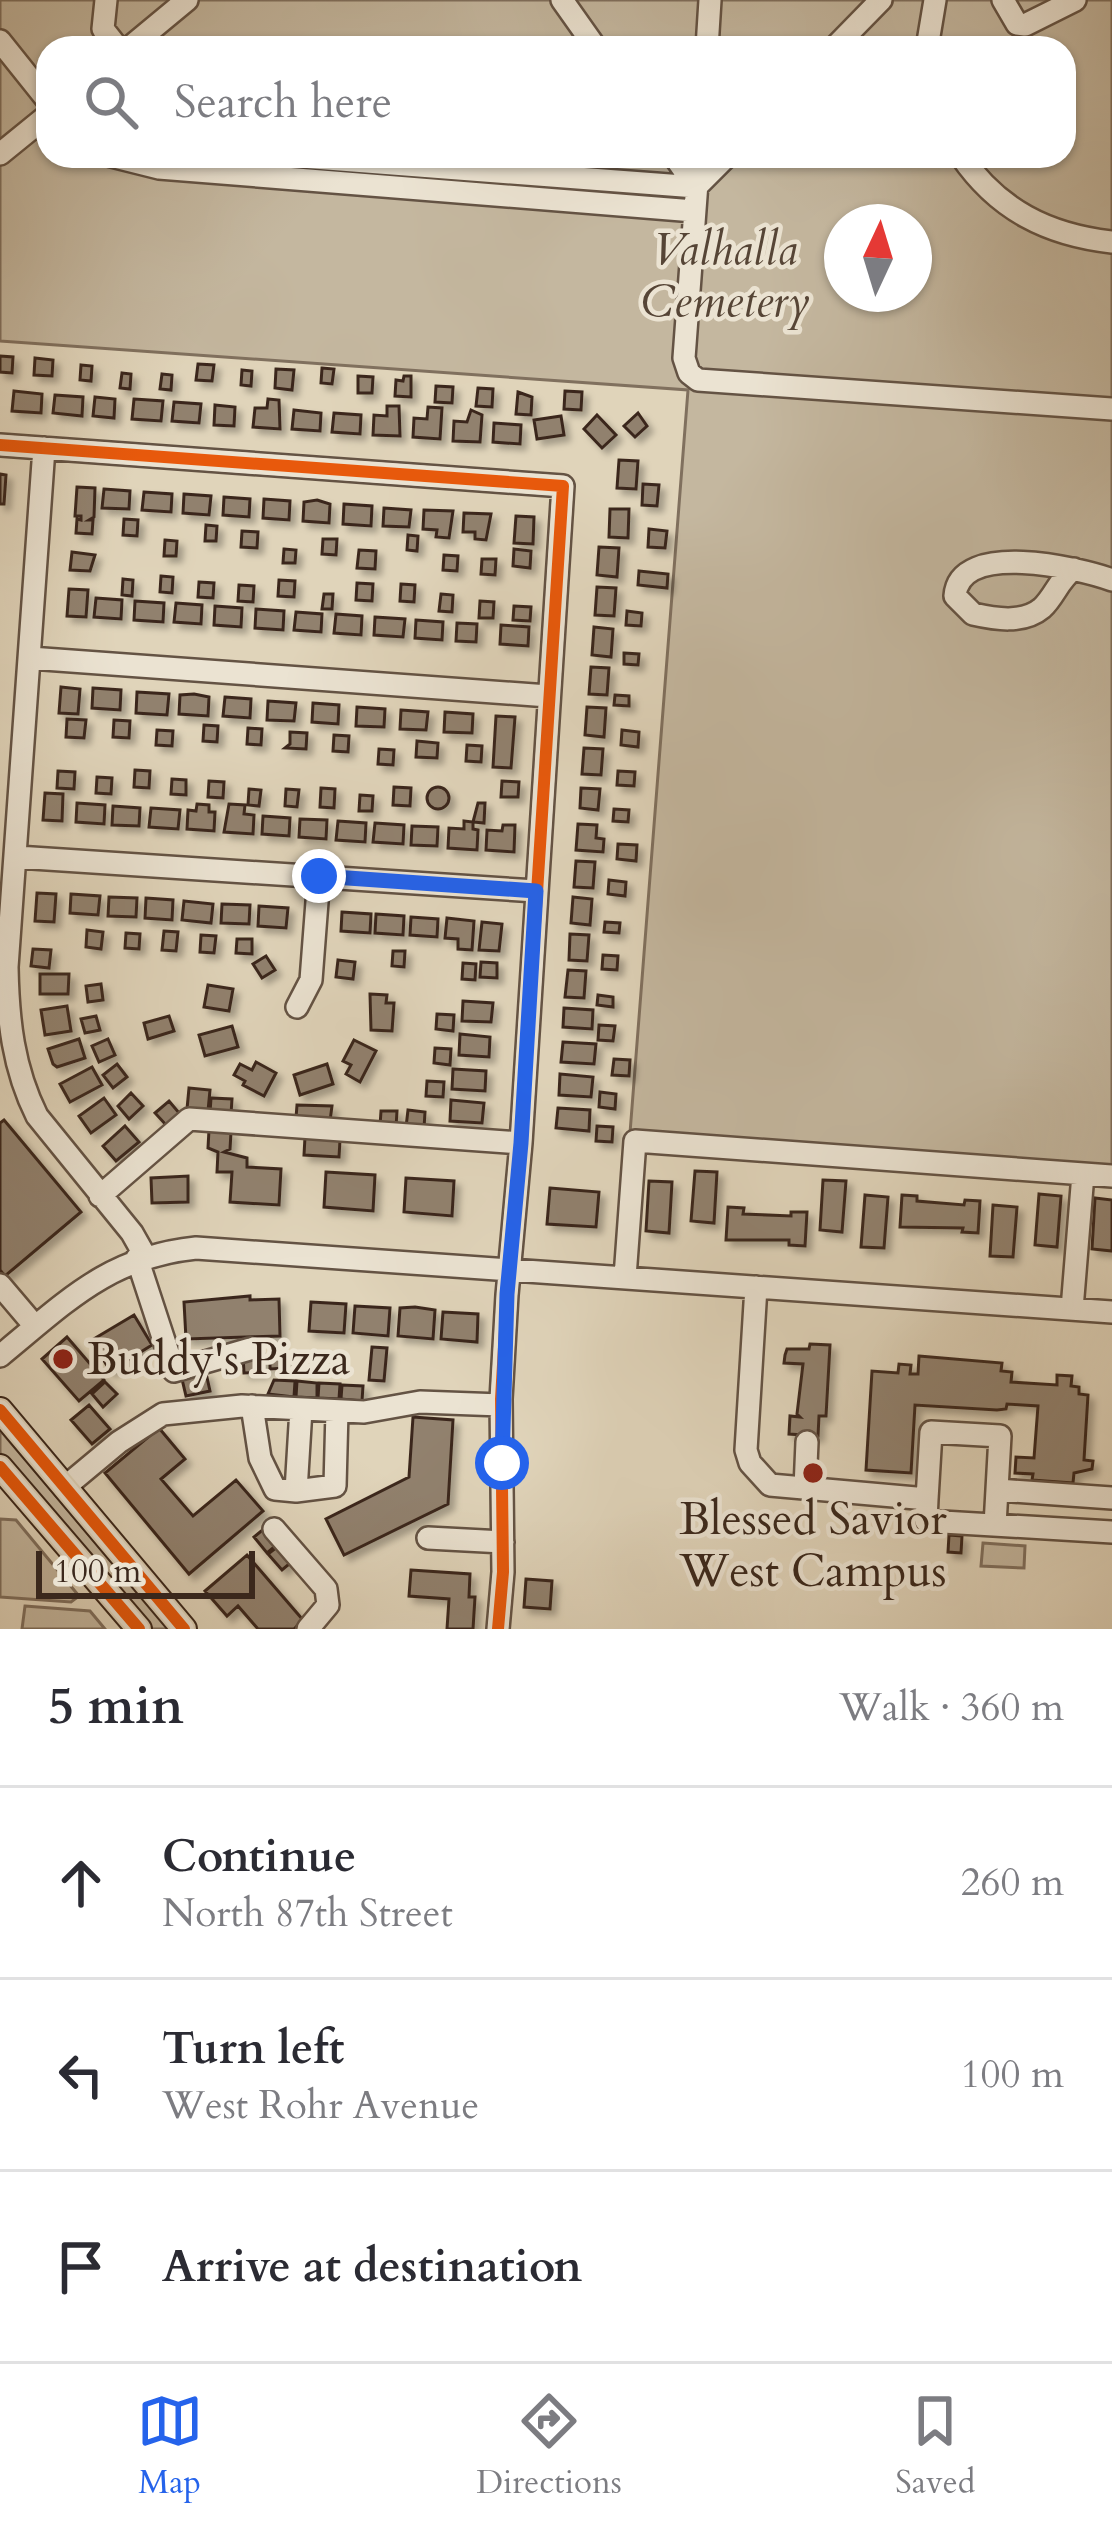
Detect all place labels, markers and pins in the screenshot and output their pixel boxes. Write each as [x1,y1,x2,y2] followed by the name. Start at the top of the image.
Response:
[87,1329,350,1390] place label: Buddy's Pizza
[50,1346,76,1372] marker: Buddy's Pizza
[800,1460,826,1486] marker: Blessed Savior West Campus
[678,1489,947,1602] place label: Blessed Savior West Campus

